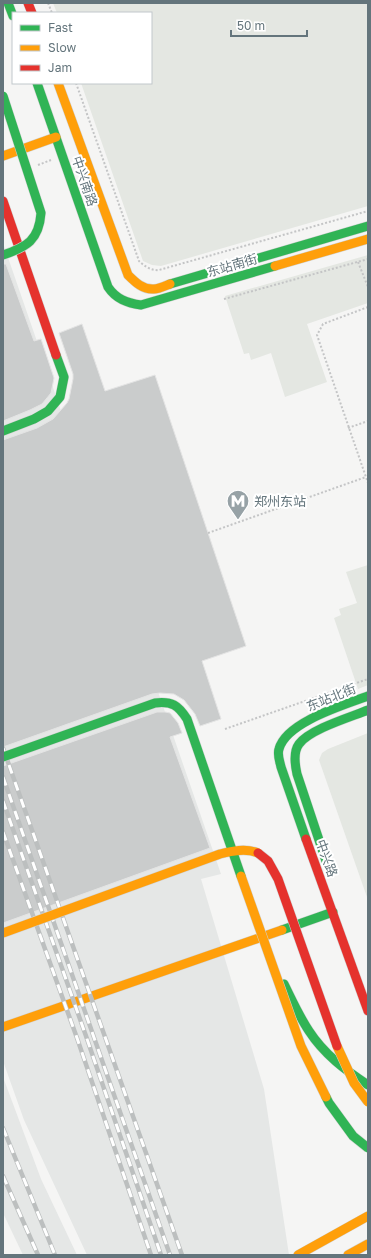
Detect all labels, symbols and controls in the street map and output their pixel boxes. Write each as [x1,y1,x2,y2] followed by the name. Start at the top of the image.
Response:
[12,12,152,84] legend
[231,12,307,38] scale bar
[237,18,265,33] text: 50 m
[48,20,73,35] text: Fast
[48,40,76,55] text: Slow
[48,60,72,75] text: Jam
[69,154,101,208] street label: 中兴南路
[205,250,259,280] street label: 东站南街
[225,488,251,521] metro station icon: 郑州东站
[254,493,306,509] place label: 郑州东站
[304,680,358,714] street label: 东站北街
[313,837,341,879] street label: 中兴路

